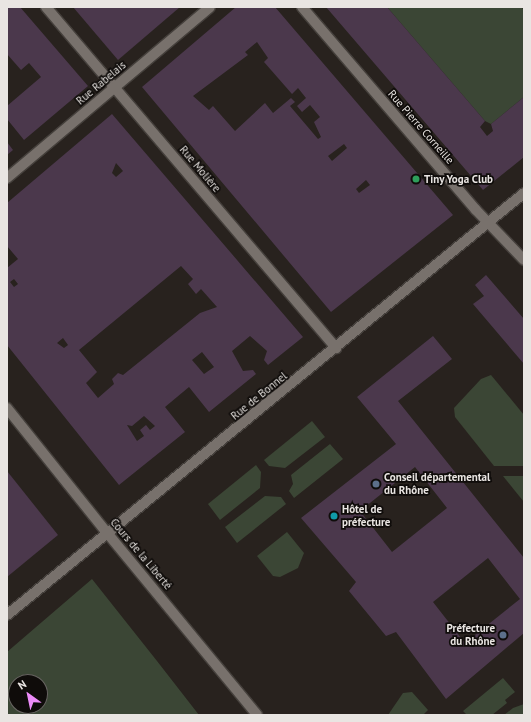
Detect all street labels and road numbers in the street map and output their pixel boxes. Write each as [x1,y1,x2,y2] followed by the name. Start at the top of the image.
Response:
[74,58,128,108] street label: Rue Rabelais
[385,87,457,167] street label: Rue Pierre Corneille
[177,143,223,195] street label: Rue Molière
[228,369,290,423] street label: Rue de Bonnel
[107,516,175,592] street label: Cours de la Liberté

